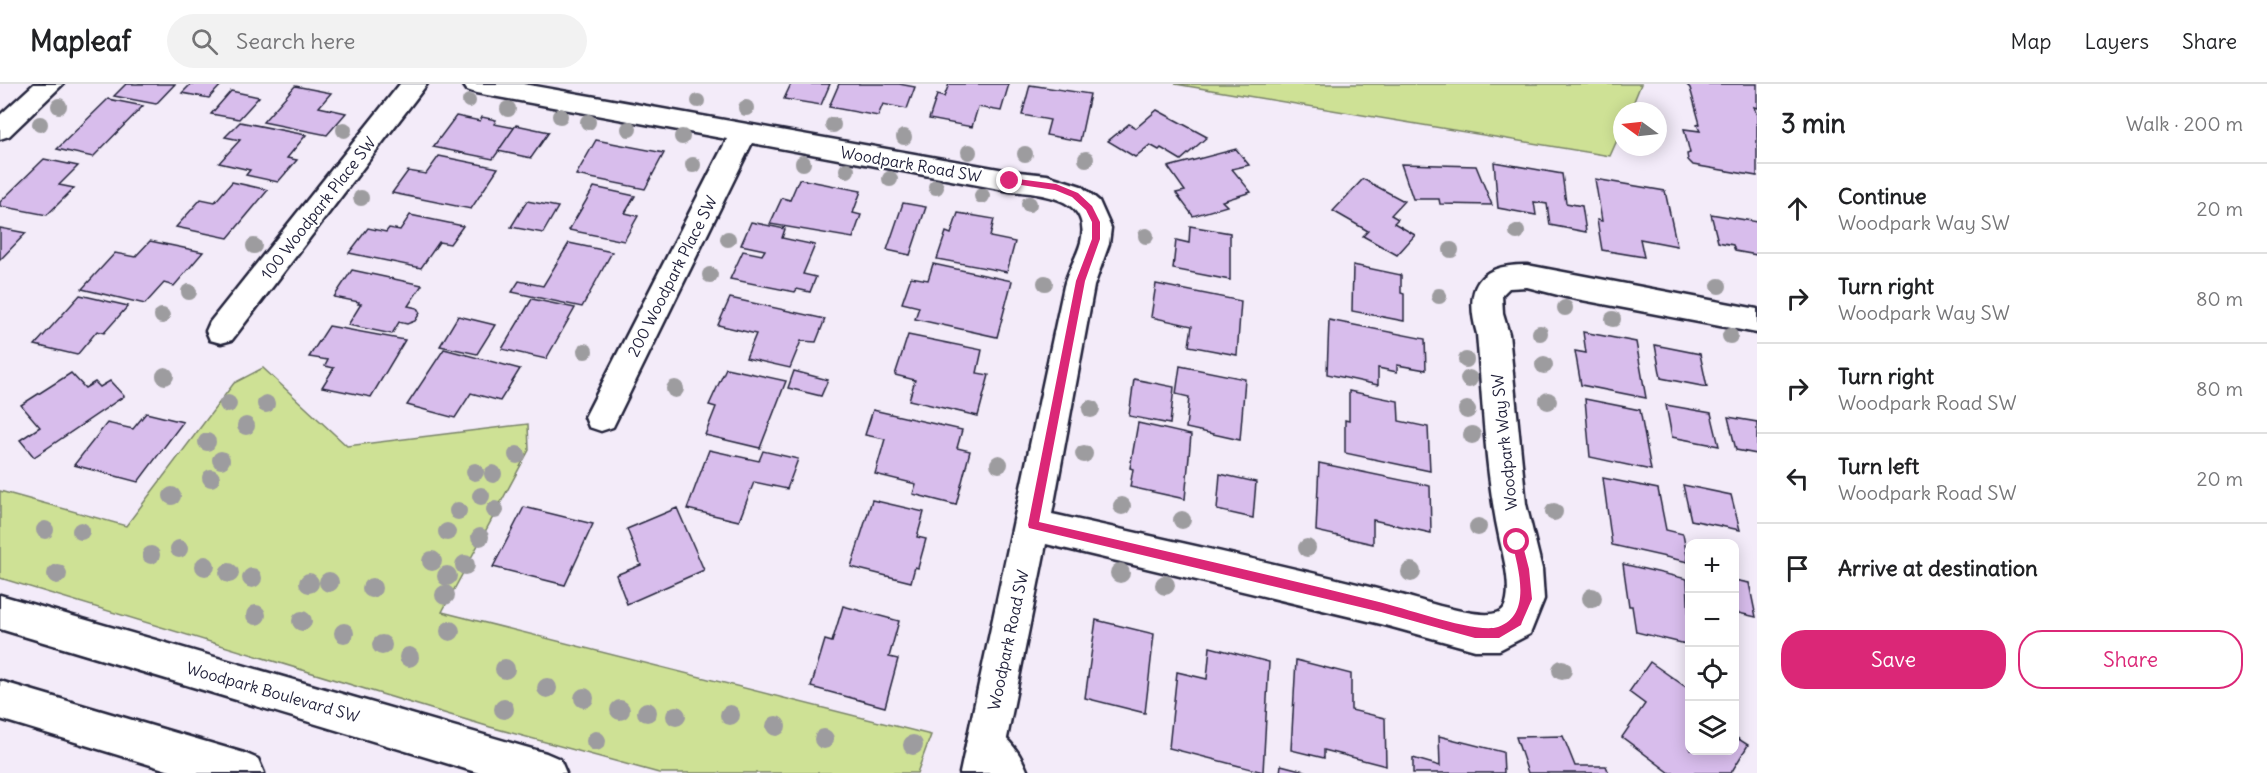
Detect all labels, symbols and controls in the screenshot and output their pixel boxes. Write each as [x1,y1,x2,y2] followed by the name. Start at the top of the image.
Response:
[167,14,587,68] search box
[30,23,131,59] text: Mapleaf
[188,25,221,58] icon: search
[236,27,355,55] text: Search here
[2011,28,2051,55] text: Map
[2084,28,2149,55] text: Layers
[2182,28,2237,55] text: Share
[1613,102,1667,156] north arrow
[1781,107,1846,140] text: 3 min
[2126,111,2243,136] text: Walk · 200 m
[256,132,380,283] street label: 100 Woodpark Place SW
[839,142,984,186] street label: Woodpark Road SW
[996,167,1022,193] route end
[1838,182,1927,210] text: Continue
[623,192,721,360] street label: 200 Woodpark Place SW
[1781,192,1814,225] icon: ahead
[2197,196,2243,221] text: 20 m
[1838,210,2010,235] text: Woodpark Way SW
[1838,272,1934,300] text: Turn right
[1781,282,1814,315] icon: right
[2196,286,2243,311] text: 80 m
[1838,300,2010,325] text: Woodpark Way SW
[1838,362,1934,390] text: Turn right
[1487,372,1521,511] street label: Woodpark Way SW
[1781,372,1814,405] icon: right
[2196,376,2243,401] text: 80 m
[1838,390,2017,415] text: Woodpark Road SW
[1838,452,1919,480] text: Turn left
[1781,462,1814,495] icon: left
[2197,466,2243,491] text: 20 m
[1838,480,2017,505] text: Woodpark Road SW
[1503,528,1529,554] route start
[1685,539,1739,755] map controls
[1685,539,1739,593] button: +
[1781,552,1814,585] icon: arrive
[1838,554,2038,582] text: Arrive at destination
[983,568,1033,712] street label: Woodpark Road SW
[1685,593,1739,647] button: −
[1781,630,2006,689] button: Save
[2018,630,2243,689] button: Share
[1685,647,1739,701] button: locate
[184,658,362,726] street label: Woodpark Boulevard SW
[1685,701,1739,755] button: layers

